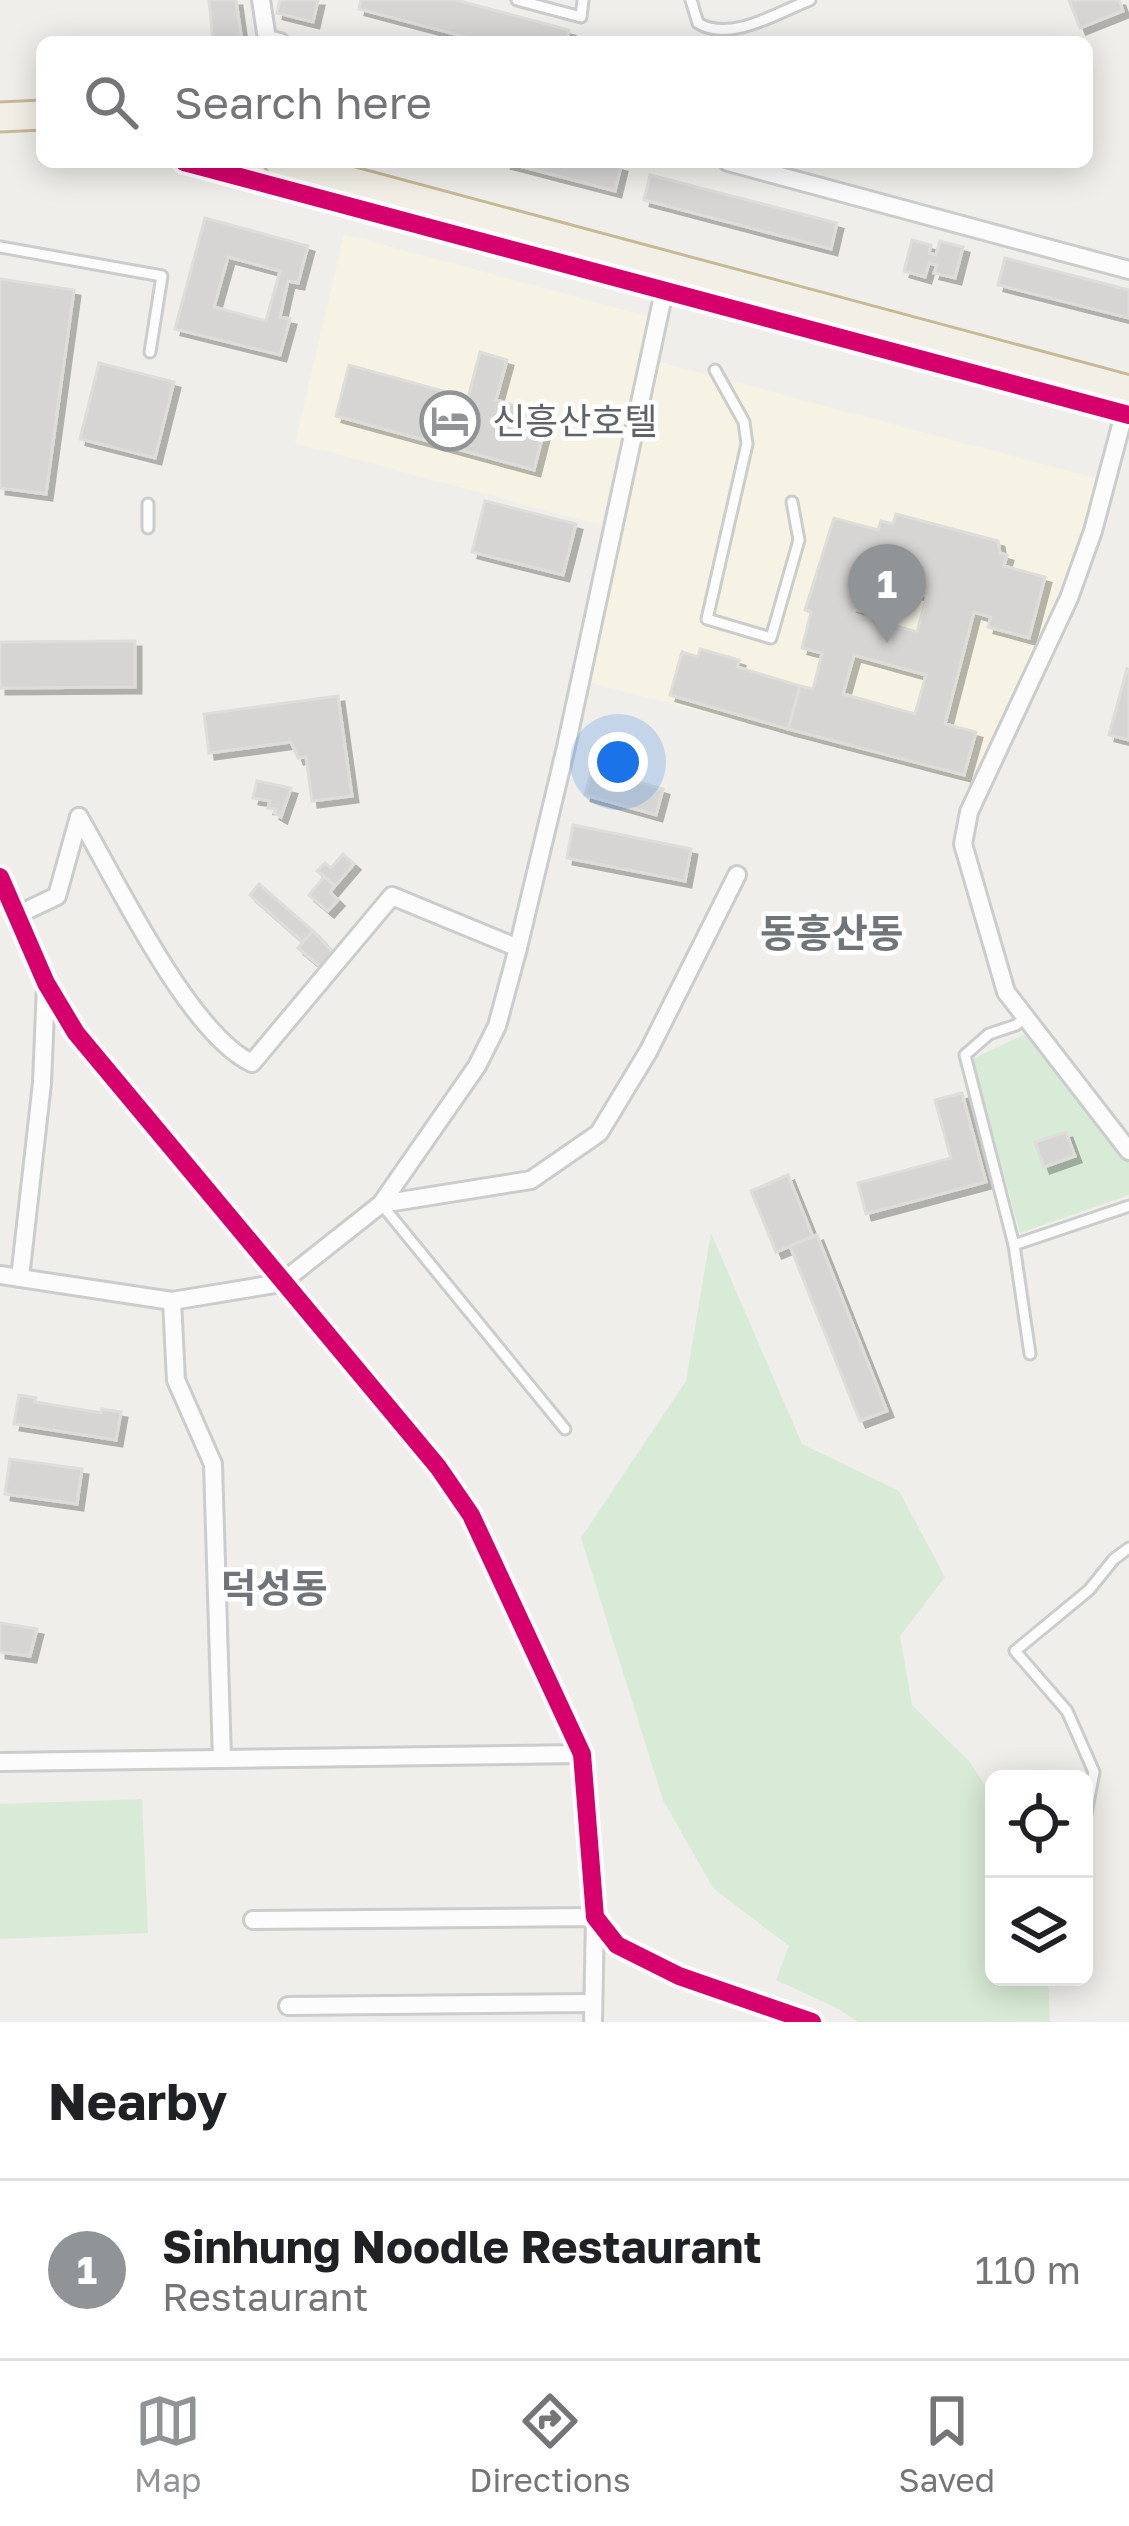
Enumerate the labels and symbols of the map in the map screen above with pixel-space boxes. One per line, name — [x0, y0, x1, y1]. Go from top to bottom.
hotel icon: 신흥산호텔 — [419, 390, 481, 452]
place label: 신흥산호텔 — [492, 399, 658, 442]
pin: 1 — [848, 544, 926, 643]
your location — [588, 732, 648, 792]
district label: 동흥산동 — [760, 909, 904, 956]
district label: 덕성동 — [220, 1564, 328, 1611]

